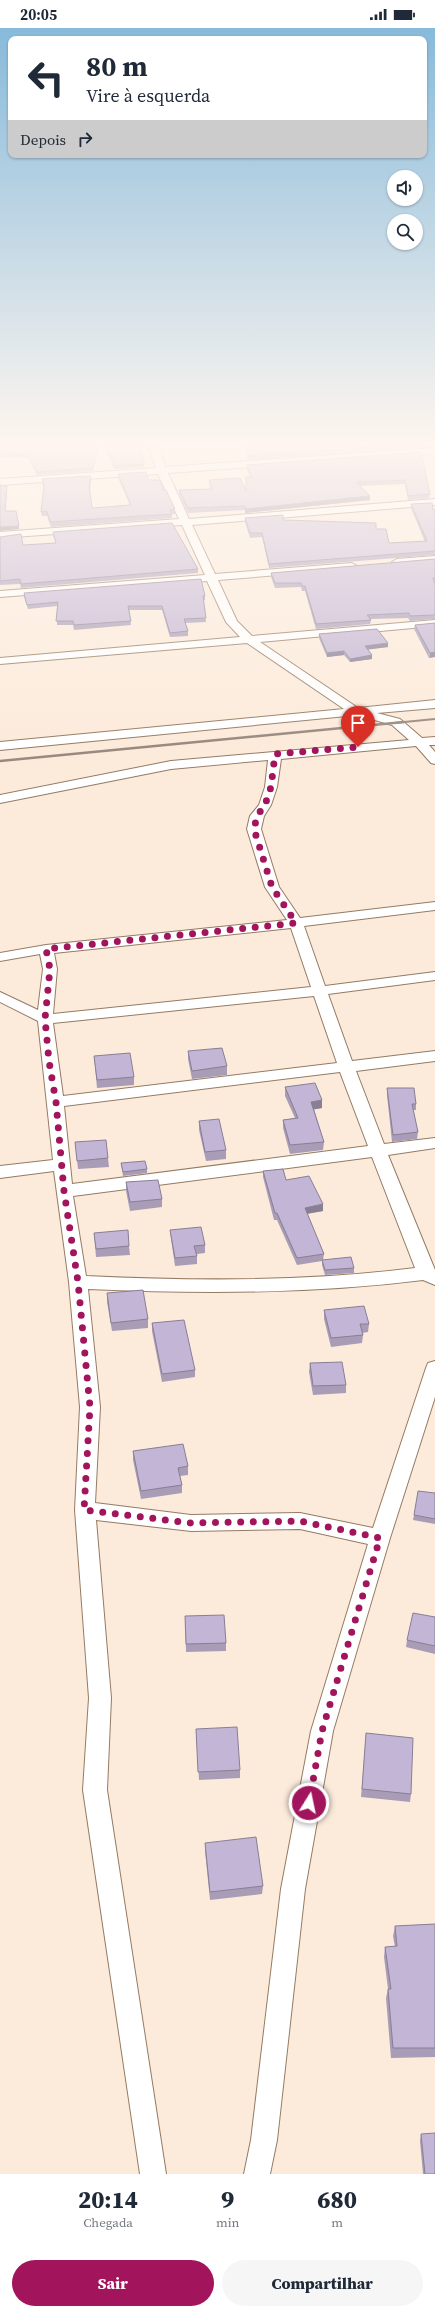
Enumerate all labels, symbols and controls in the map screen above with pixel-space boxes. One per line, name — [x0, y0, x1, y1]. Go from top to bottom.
text: 20:05 — [20, 4, 57, 25]
text: 80 m — [86, 47, 148, 85]
icon: left — [20, 52, 72, 104]
text: Vire à esquerda — [86, 83, 210, 108]
icon: right — [74, 128, 96, 150]
text: Depois — [20, 129, 66, 150]
map controls — [387, 170, 423, 250]
button: sound — [387, 170, 423, 206]
button: search — [387, 214, 423, 250]
pin — [341, 706, 375, 747]
icon: arrive — [347, 712, 369, 734]
position arrow — [288, 1782, 330, 1824]
text: 20:14 — [78, 2183, 138, 2216]
text: 9 — [221, 2183, 234, 2216]
text: 680 — [317, 2183, 357, 2216]
text: Chegada — [83, 2214, 133, 2231]
text: min — [216, 2214, 239, 2231]
text: m — [331, 2214, 343, 2231]
button: Sair — [12, 2260, 214, 2306]
button: Compartilhar — [222, 2260, 423, 2306]

